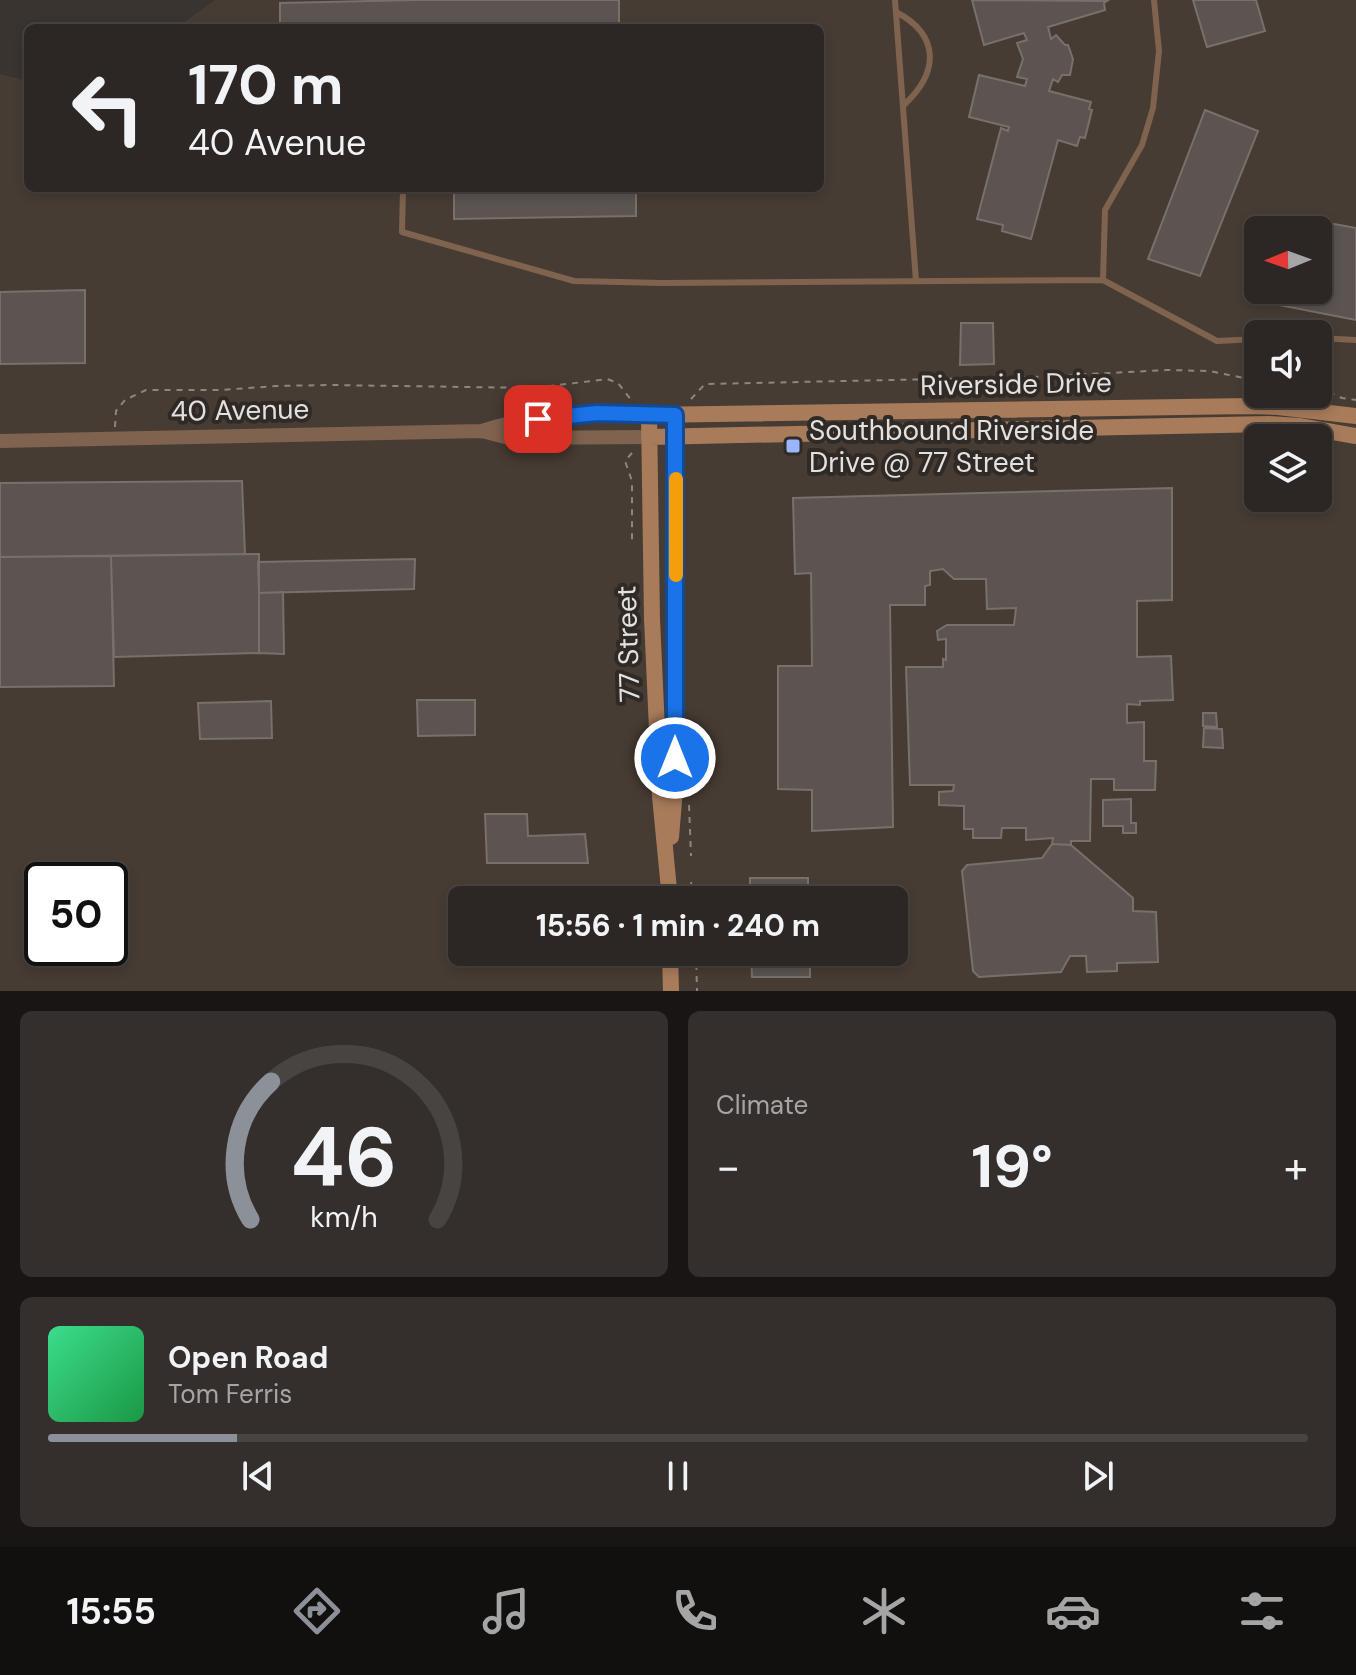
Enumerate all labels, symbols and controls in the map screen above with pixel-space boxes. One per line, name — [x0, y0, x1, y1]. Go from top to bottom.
text: 170 m — [188, 48, 343, 121]
icon: left — [56, 56, 160, 160]
text: 40 Avenue — [188, 119, 366, 166]
north arrow — [1244, 216, 1332, 304]
map controls — [1244, 216, 1332, 512]
button: sound — [1244, 320, 1332, 408]
street label: Riverside Drive — [920, 364, 1112, 404]
pin — [504, 385, 572, 453]
street label: 40 Avenue — [170, 390, 310, 430]
icon: arrive — [516, 397, 560, 441]
place label: Southbound Riverside Drive @ 77 Street — [809, 412, 1094, 481]
button: layers — [1244, 424, 1332, 512]
marker: Southbound Riverside Drive @ 77 Street — [784, 437, 802, 455]
street label: 77 Street — [607, 585, 649, 703]
position arrow — [633, 716, 717, 800]
speed limit sign: 50 — [24, 862, 128, 966]
text: 15:56 · 1 min · 240 m — [536, 906, 820, 945]
text: Climate — [716, 1088, 808, 1122]
text: 46 — [291, 1103, 397, 1212]
text: 19° — [971, 1127, 1053, 1206]
text: − — [716, 1138, 740, 1196]
text: + — [1284, 1138, 1308, 1196]
text: km/h — [310, 1199, 378, 1236]
text: Open Road — [168, 1338, 328, 1377]
text: Tom Ferris — [168, 1377, 292, 1411]
icon: previous — [236, 1454, 280, 1498]
icon: pause — [656, 1454, 700, 1498]
icon: next — [1076, 1454, 1120, 1498]
icon: directions — [289, 1583, 345, 1639]
icon: music — [478, 1583, 534, 1639]
icon: phone — [667, 1583, 723, 1639]
icon: climate — [856, 1583, 912, 1639]
icon: car — [1045, 1583, 1101, 1639]
icon: filters — [1234, 1583, 1290, 1639]
text: 15:55 — [66, 1588, 156, 1635]

